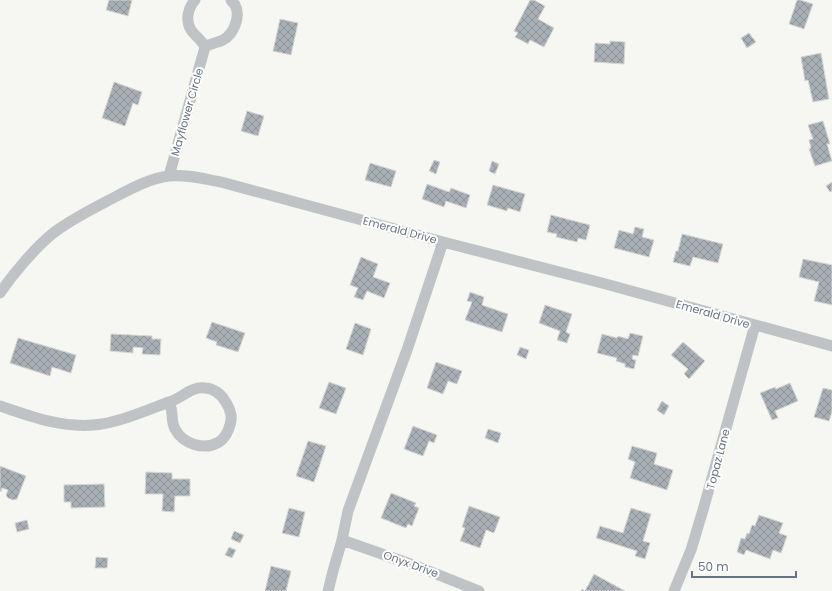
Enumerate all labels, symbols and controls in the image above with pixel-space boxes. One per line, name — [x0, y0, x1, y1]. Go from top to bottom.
street label: Mayflower Circle — [167, 66, 207, 158]
street label: Emerald Drive — [361, 212, 439, 248]
street label: Emerald Drive — [674, 296, 752, 332]
street label: Topaz Lane — [702, 427, 734, 491]
street label: Onyx Drive — [381, 547, 441, 581]
scale bar — [692, 553, 796, 579]
text: 50 m — [698, 558, 729, 575]

